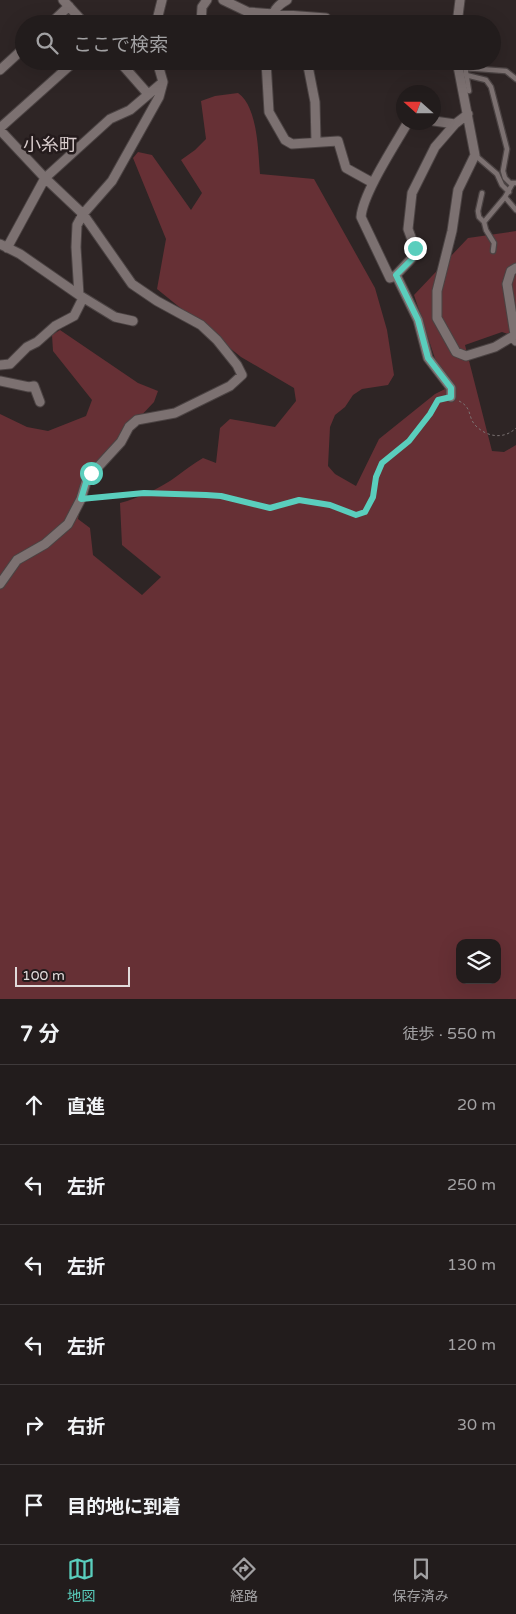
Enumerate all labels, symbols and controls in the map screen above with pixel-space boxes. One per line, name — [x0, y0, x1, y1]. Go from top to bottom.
search box — [15, 15, 501, 70]
icon: search — [33, 29, 61, 57]
text: ここで検索 — [73, 34, 168, 56]
north arrow — [396, 85, 441, 130]
district label: 小糸町 — [23, 134, 77, 156]
route end — [404, 237, 427, 260]
route start — [80, 462, 103, 485]
map controls — [456, 939, 501, 984]
button: layers — [456, 939, 501, 984]
scale bar — [15, 964, 130, 987]
text: 100 m — [22, 967, 65, 984]
text: 7 分 — [20, 1022, 60, 1047]
text: 徒歩 · 550 m — [403, 1024, 496, 1044]
icon: ahead — [20, 1091, 48, 1119]
text: 20 m — [457, 1095, 496, 1115]
text: 直進 — [67, 1096, 105, 1118]
icon: left — [20, 1171, 48, 1199]
text: 250 m — [447, 1175, 496, 1195]
text: 左折 — [67, 1176, 105, 1198]
icon: left — [20, 1251, 48, 1279]
text: 130 m — [447, 1255, 496, 1275]
text: 左折 — [67, 1256, 105, 1278]
icon: left — [20, 1331, 48, 1359]
text: 120 m — [447, 1335, 496, 1355]
text: 左折 — [67, 1336, 105, 1358]
icon: right — [20, 1411, 48, 1439]
text: 30 m — [457, 1415, 496, 1435]
text: 右折 — [67, 1416, 105, 1438]
icon: arrive — [20, 1491, 48, 1519]
text: 目的地に到着 — [67, 1496, 181, 1518]
tab: 地図 — [67, 1555, 95, 1605]
tab: 経路 — [230, 1555, 258, 1605]
tab: 保存済み — [393, 1555, 449, 1605]

